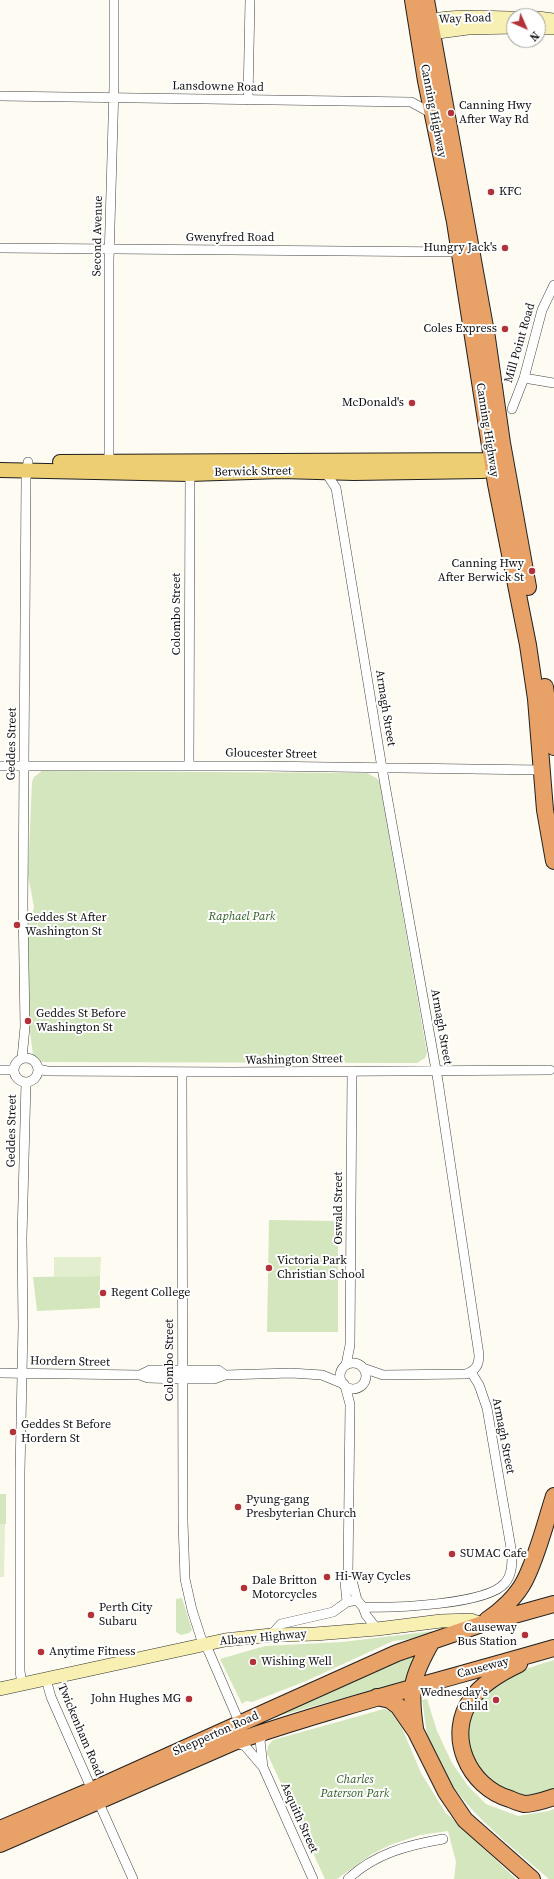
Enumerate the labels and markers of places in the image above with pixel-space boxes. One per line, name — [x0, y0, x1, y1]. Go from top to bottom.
place label: Canning Hwy After Way Rd — [459, 99, 531, 127]
marker: Canning Hwy After Way Rd — [446, 108, 456, 118]
place label: KFC — [499, 185, 521, 199]
marker: KFC — [486, 187, 496, 197]
place label: Hungry Jack's — [424, 241, 497, 255]
marker: Hungry Jack's — [500, 243, 510, 253]
place label: Coles Express — [423, 322, 497, 336]
marker: Coles Express — [500, 324, 510, 334]
place label: McDonald's — [342, 396, 404, 410]
marker: McDonald's — [407, 398, 417, 408]
place label: Canning Hwy After Berwick St — [438, 557, 524, 585]
marker: Canning Hwy After Berwick St — [527, 566, 537, 576]
place label: Geddes St After Washington St — [25, 911, 107, 939]
marker: Geddes St After Washington St — [12, 920, 22, 930]
place label: Geddes St Before Washington St — [36, 1007, 126, 1035]
marker: Geddes St Before Washington St — [23, 1016, 33, 1026]
place label: Victoria Park Christian School — [277, 1254, 365, 1282]
marker: Victoria Park Christian School — [264, 1263, 274, 1273]
place label: Regent College — [111, 1286, 190, 1300]
marker: Regent College — [98, 1288, 108, 1298]
place label: Geddes St Before Hordern St — [21, 1418, 111, 1446]
marker: Geddes St Before Hordern St — [8, 1427, 18, 1437]
place label: Pyung-gang Presbyterian Church — [246, 1493, 357, 1521]
marker: Pyung-gang Presbyterian Church — [233, 1502, 243, 1512]
place label: SUMAC Cafe — [460, 1547, 527, 1561]
marker: SUMAC Cafe — [447, 1549, 457, 1559]
place label: Hi-Way Cycles — [335, 1570, 411, 1584]
marker: Hi-Way Cycles — [322, 1572, 332, 1582]
place label: Dale Britton Motorcycles — [252, 1574, 317, 1602]
marker: Dale Britton Motorcycles — [239, 1583, 249, 1593]
place label: Perth City Subaru — [99, 1601, 152, 1629]
marker: Perth City Subaru — [86, 1610, 96, 1620]
place label: Causeway Bus Station — [457, 1621, 517, 1649]
marker: Causeway Bus Station — [520, 1630, 530, 1640]
place label: Anytime Fitness — [49, 1645, 135, 1659]
marker: Anytime Fitness — [36, 1647, 46, 1657]
place label: Wishing Well — [261, 1655, 332, 1669]
marker: Wishing Well — [248, 1657, 258, 1667]
place label: Wednesday's Child — [420, 1686, 488, 1714]
place label: John Hughes MG — [91, 1692, 181, 1706]
marker: John Hughes MG — [184, 1694, 194, 1704]
marker: Wednesday's Child — [491, 1695, 501, 1705]

